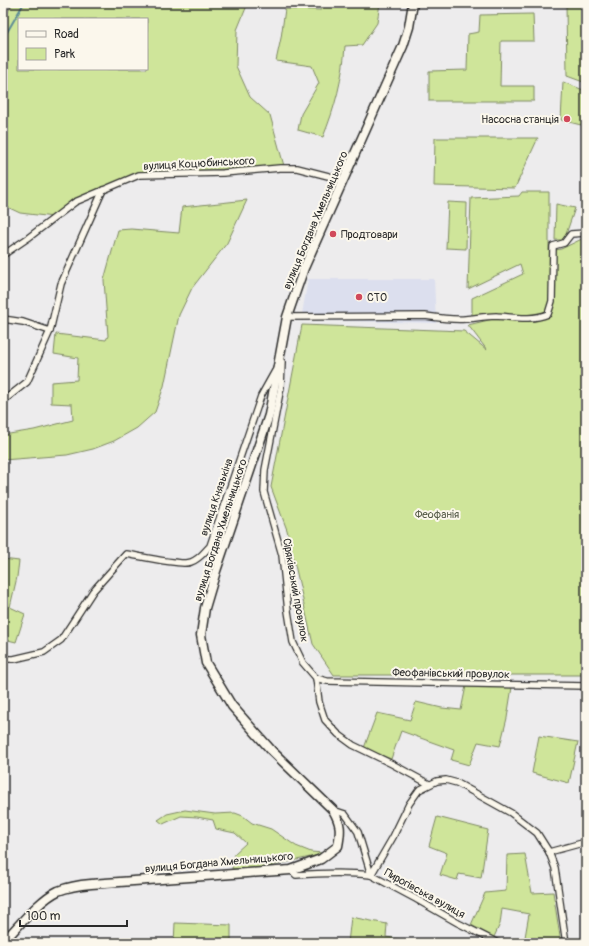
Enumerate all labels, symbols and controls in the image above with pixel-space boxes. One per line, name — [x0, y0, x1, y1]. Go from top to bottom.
legend — [18, 18, 148, 70]
text: Road — [54, 27, 79, 42]
text: Park — [54, 47, 75, 62]
place label: Насосна станція — [481, 113, 559, 126]
marker: Насосна станція — [562, 114, 572, 124]
street label: вулиця Богдана Хмельницького — [280, 149, 351, 291]
street label: вулиця Коцюбинського — [143, 154, 255, 173]
place label: Продтовари — [341, 228, 397, 241]
marker: Продтовари — [328, 229, 338, 239]
place label: СТО — [367, 291, 387, 304]
marker: СТО — [354, 292, 364, 302]
street label: вулиця Богдана Хмельницького — [191, 457, 250, 603]
street label: вулиця Князькіна — [197, 457, 236, 537]
park label: Феофанія — [415, 508, 459, 521]
street label: Сіряківський провулок — [280, 537, 311, 643]
street label: Феофанівський провулок — [392, 666, 510, 681]
street label: вулиця Богдана Хмельницького — [144, 850, 294, 875]
street label: Пирогівська вулиця — [382, 866, 467, 921]
scale bar — [20, 902, 127, 928]
text: 100 m — [26, 909, 61, 924]

